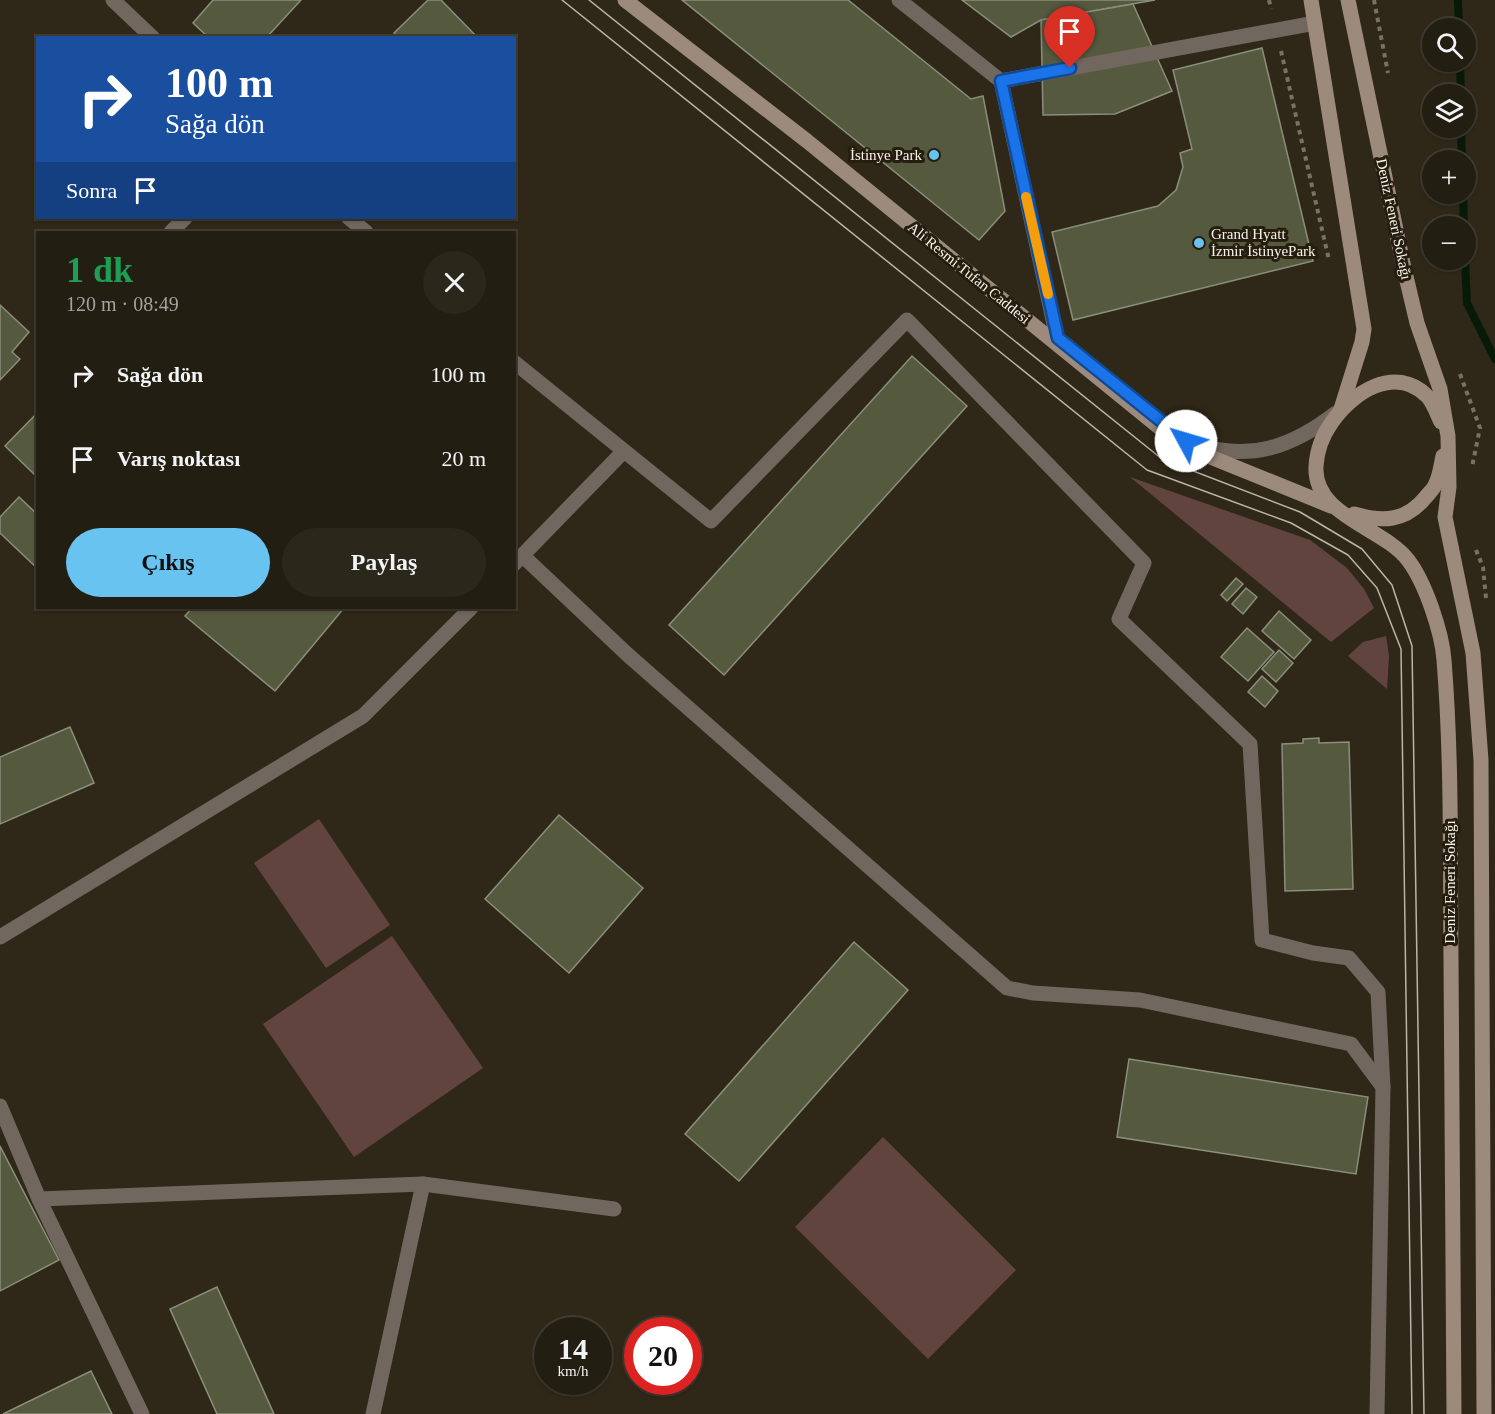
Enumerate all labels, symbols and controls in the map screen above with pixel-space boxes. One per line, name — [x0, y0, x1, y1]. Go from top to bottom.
pin — [1044, 6, 1095, 68]
icon: arrive — [1053, 15, 1086, 48]
map controls — [1422, 18, 1476, 270]
button: search — [1422, 18, 1476, 72]
icon: right — [66, 60, 144, 138]
text: 100 m — [165, 60, 274, 106]
button: layers — [1422, 84, 1476, 138]
text: Sağa dön — [165, 109, 265, 139]
place label: İstinye Park — [850, 147, 922, 163]
marker: İstinye Park — [927, 148, 941, 162]
button: + — [1422, 150, 1476, 204]
street label: Deniz Feneri Sokağı — [1373, 157, 1415, 281]
icon: arrive — [129, 174, 162, 207]
text: Sonra — [66, 178, 117, 203]
button: − — [1422, 216, 1476, 270]
street label: Ali Resmi Tufan Caddesi — [905, 219, 1033, 327]
place label: Grand Hyatt İzmir İstinyePark — [1211, 226, 1316, 259]
marker: Grand Hyatt İzmir İstinyePark — [1192, 236, 1206, 250]
text: 1 dk — [66, 250, 133, 290]
button: close — [423, 251, 486, 314]
text: 120 m · 08:49 — [66, 293, 179, 315]
icon: right — [66, 359, 99, 392]
text: Sağa dön — [117, 362, 203, 387]
text: 100 m — [430, 362, 486, 387]
position arrow — [1154, 409, 1218, 473]
icon: arrive — [66, 443, 99, 476]
text: Varış noktası — [117, 446, 240, 471]
text: 20 m — [441, 446, 486, 471]
button: Çıkış — [66, 528, 270, 597]
button: Paylaş — [282, 528, 486, 597]
street label: Deniz Feneri Sokağı — [1442, 820, 1458, 944]
speed limit sign: 20 — [624, 1317, 702, 1395]
text: 14 — [558, 1332, 588, 1365]
text: km/h — [558, 1363, 588, 1379]

